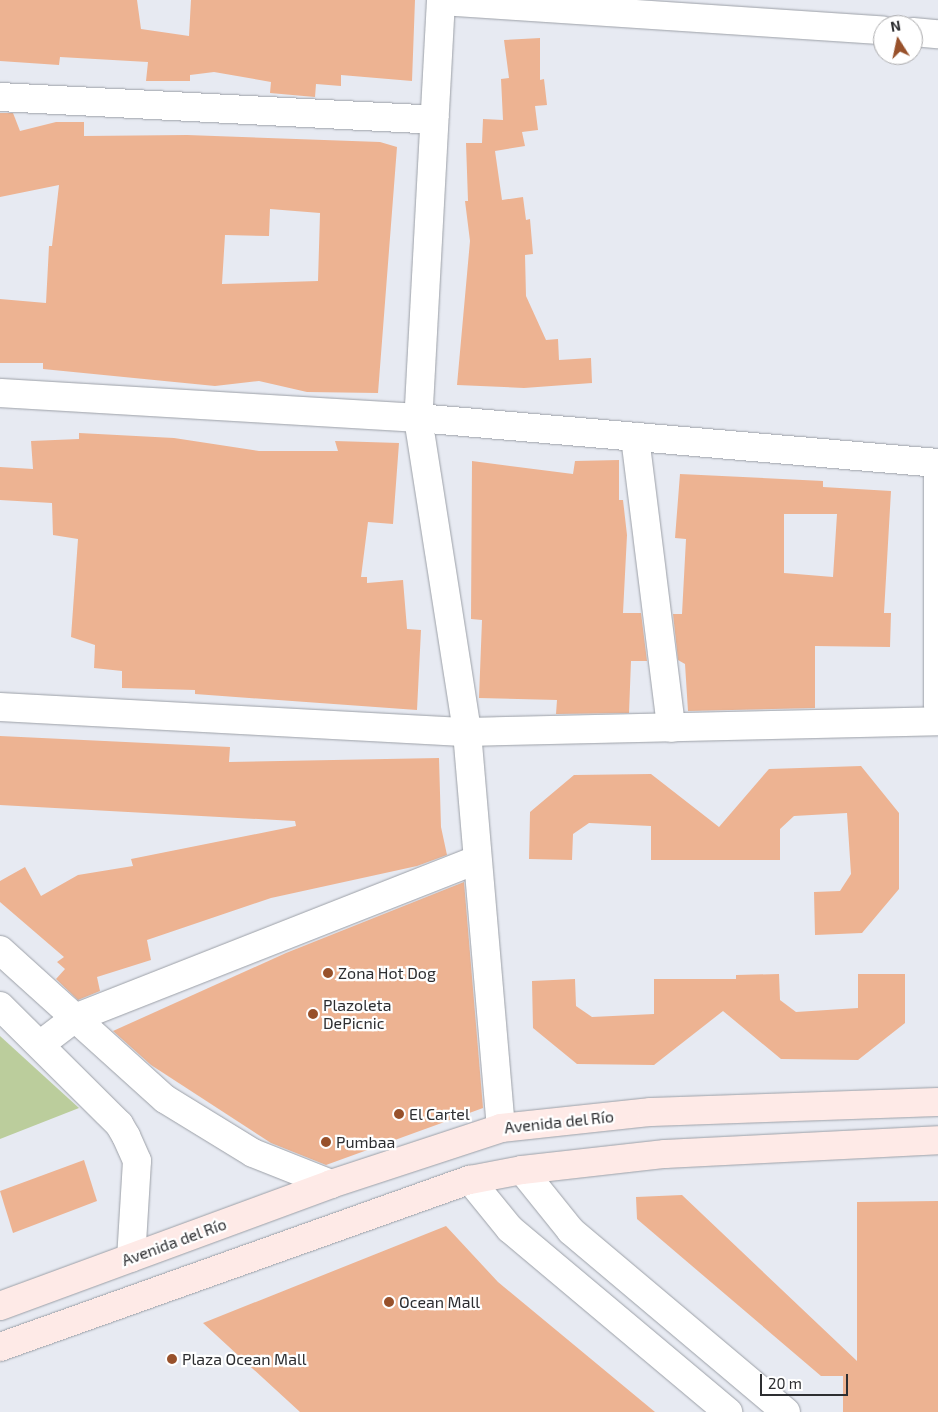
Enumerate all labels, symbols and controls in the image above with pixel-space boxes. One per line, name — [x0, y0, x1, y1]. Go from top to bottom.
north arrow — [873, 15, 923, 65]
text: N — [889, 16, 902, 35]
place label: Zona Hot Dog — [338, 963, 436, 983]
marker: Zona Hot Dog — [322, 967, 334, 979]
place label: Plazoleta DePicnic — [323, 995, 391, 1033]
marker: Plazoleta DePicnic — [307, 1008, 319, 1020]
place label: El Cartel — [409, 1104, 470, 1124]
street label: Avenida del Río — [503, 1107, 615, 1137]
marker: El Cartel — [393, 1108, 405, 1120]
place label: Pumbaa — [336, 1132, 395, 1152]
marker: Pumbaa — [320, 1136, 332, 1148]
street label: Avenida del Río — [119, 1214, 229, 1270]
place label: Ocean Mall — [399, 1292, 480, 1312]
marker: Ocean Mall — [383, 1296, 395, 1308]
place label: Plaza Ocean Mall — [182, 1349, 306, 1369]
marker: Plaza Ocean Mall — [166, 1353, 178, 1365]
scale bar — [763, 1364, 850, 1396]
text: 20 m — [768, 1374, 802, 1392]

